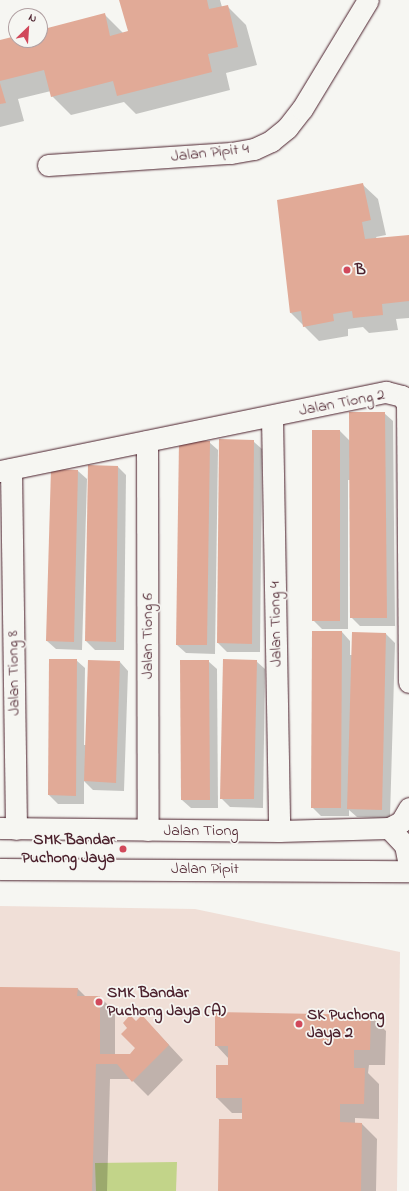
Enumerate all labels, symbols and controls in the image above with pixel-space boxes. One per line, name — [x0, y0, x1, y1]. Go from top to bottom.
north arrow — [8, 8, 48, 48]
text: N — [26, 9, 39, 27]
street label: Jalan Pipit 4 — [170, 139, 250, 167]
place label: B — [355, 260, 366, 280]
marker: B — [342, 265, 352, 275]
street label: Jalan Tiong 2 — [297, 385, 387, 421]
street label: Jalan Tiong 4 — [266, 581, 286, 667]
street label: Jalan Tiong 6 — [138, 593, 158, 679]
street label: Jalan Tiong 8 — [4, 630, 24, 716]
street label: Jalan Tiong — [163, 821, 239, 841]
place label: SMK Bandar Puchong Jaya — [21, 830, 115, 868]
marker: SMK Bandar Puchong Jaya — [118, 844, 128, 854]
street label: Jalan Pipit — [171, 859, 239, 879]
place label: SMK Bandar Puchong Jaya (A) — [107, 983, 226, 1021]
marker: SMK Bandar Puchong Jaya (A) — [94, 997, 104, 1007]
place label: SK Puchong Jaya 2 — [307, 1005, 385, 1043]
marker: SK Puchong Jaya 2 — [294, 1019, 304, 1029]

